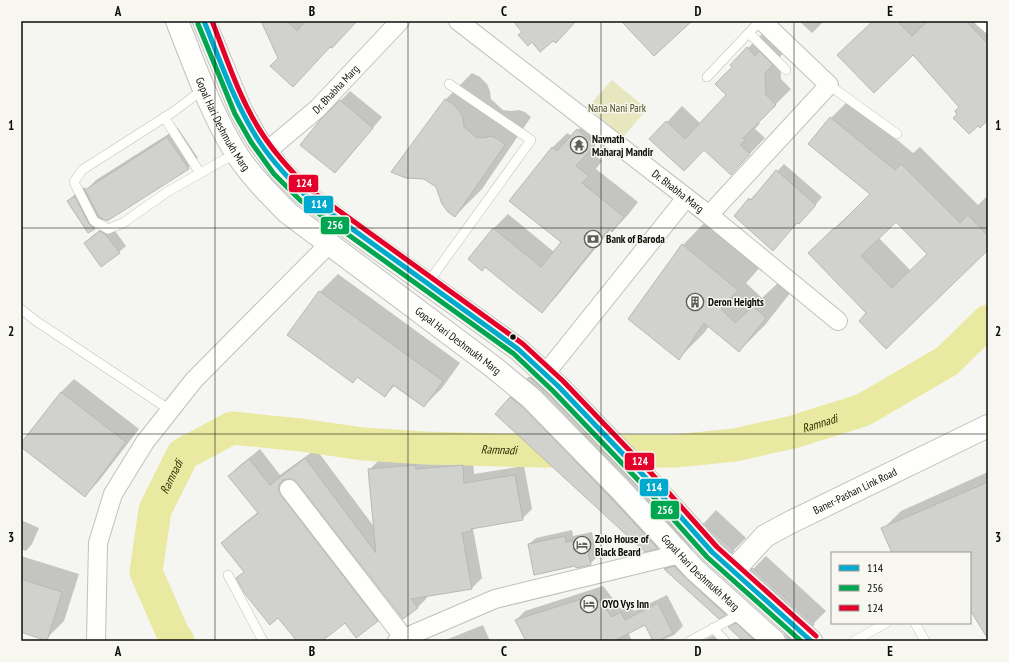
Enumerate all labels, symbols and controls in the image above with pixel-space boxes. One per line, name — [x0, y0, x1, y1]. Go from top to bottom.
text: A — [114, 3, 122, 20]
text: B — [309, 3, 315, 20]
text: C — [501, 3, 507, 20]
text: D — [695, 3, 702, 20]
text: E — [887, 3, 893, 20]
street label: Dr. Bhabha Marg — [310, 62, 362, 117]
street label: Gopal Hari Deshmukh Marg — [193, 75, 253, 174]
park label: Nana Nani Park — [588, 101, 647, 115]
text: 1 — [8, 117, 14, 134]
text: 1 — [995, 117, 1001, 134]
place label: Navnath Maharaj Mandir — [592, 132, 654, 159]
temple icon: Navnath Maharaj Mandir — [569, 135, 589, 155]
street label: Dr. Bhabha Marg — [649, 167, 707, 216]
line badge: 124 — [288, 174, 319, 193]
text: 124 — [296, 176, 313, 190]
line badge: 114 — [303, 195, 334, 214]
text: 114 — [311, 197, 328, 211]
line badge: 256 — [320, 216, 350, 235]
text: 256 — [327, 218, 343, 232]
bank icon: Bank of Baroda — [583, 229, 603, 249]
place label: Bank of Baroda — [606, 232, 665, 246]
building icon: Deron Heights — [685, 292, 705, 312]
place label: Deron Heights — [708, 295, 764, 309]
street label: Gopal Hari Deshmukh Marg — [412, 304, 504, 378]
text: 2 — [8, 323, 14, 340]
text: 2 — [995, 323, 1001, 340]
unlabelled marker — [508, 332, 518, 342]
water label: Ramnadi — [800, 410, 841, 436]
water label: Ramnadi — [481, 441, 519, 457]
line badge: 124 — [624, 452, 655, 471]
text: 124 — [632, 454, 649, 468]
water label: Ramnadi — [156, 456, 187, 496]
street label: Baner-Pashan Link Road — [811, 464, 899, 517]
line badge: 114 — [639, 478, 669, 497]
text: 114 — [646, 480, 663, 494]
line badge: 256 — [650, 500, 680, 520]
text: 256 — [657, 503, 673, 517]
text: 3 — [8, 529, 14, 546]
text: 3 — [995, 529, 1001, 546]
street label: Gopal Hari Deshmukh Marg — [658, 531, 743, 614]
place label: Zolo House of Black Beard — [595, 532, 650, 559]
hotel icon: Zolo House of Black Beard — [572, 535, 592, 555]
legend — [831, 552, 971, 624]
text: 114 — [867, 560, 884, 575]
text: 256 — [867, 580, 883, 595]
hotel icon: OYO Vys Inn — [579, 594, 599, 614]
place label: OYO Vys Inn — [602, 597, 649, 611]
text: 124 — [867, 600, 884, 615]
text: A — [114, 643, 122, 660]
text: B — [309, 643, 315, 660]
text: C — [501, 643, 507, 660]
text: D — [695, 643, 702, 660]
text: E — [887, 643, 893, 660]

